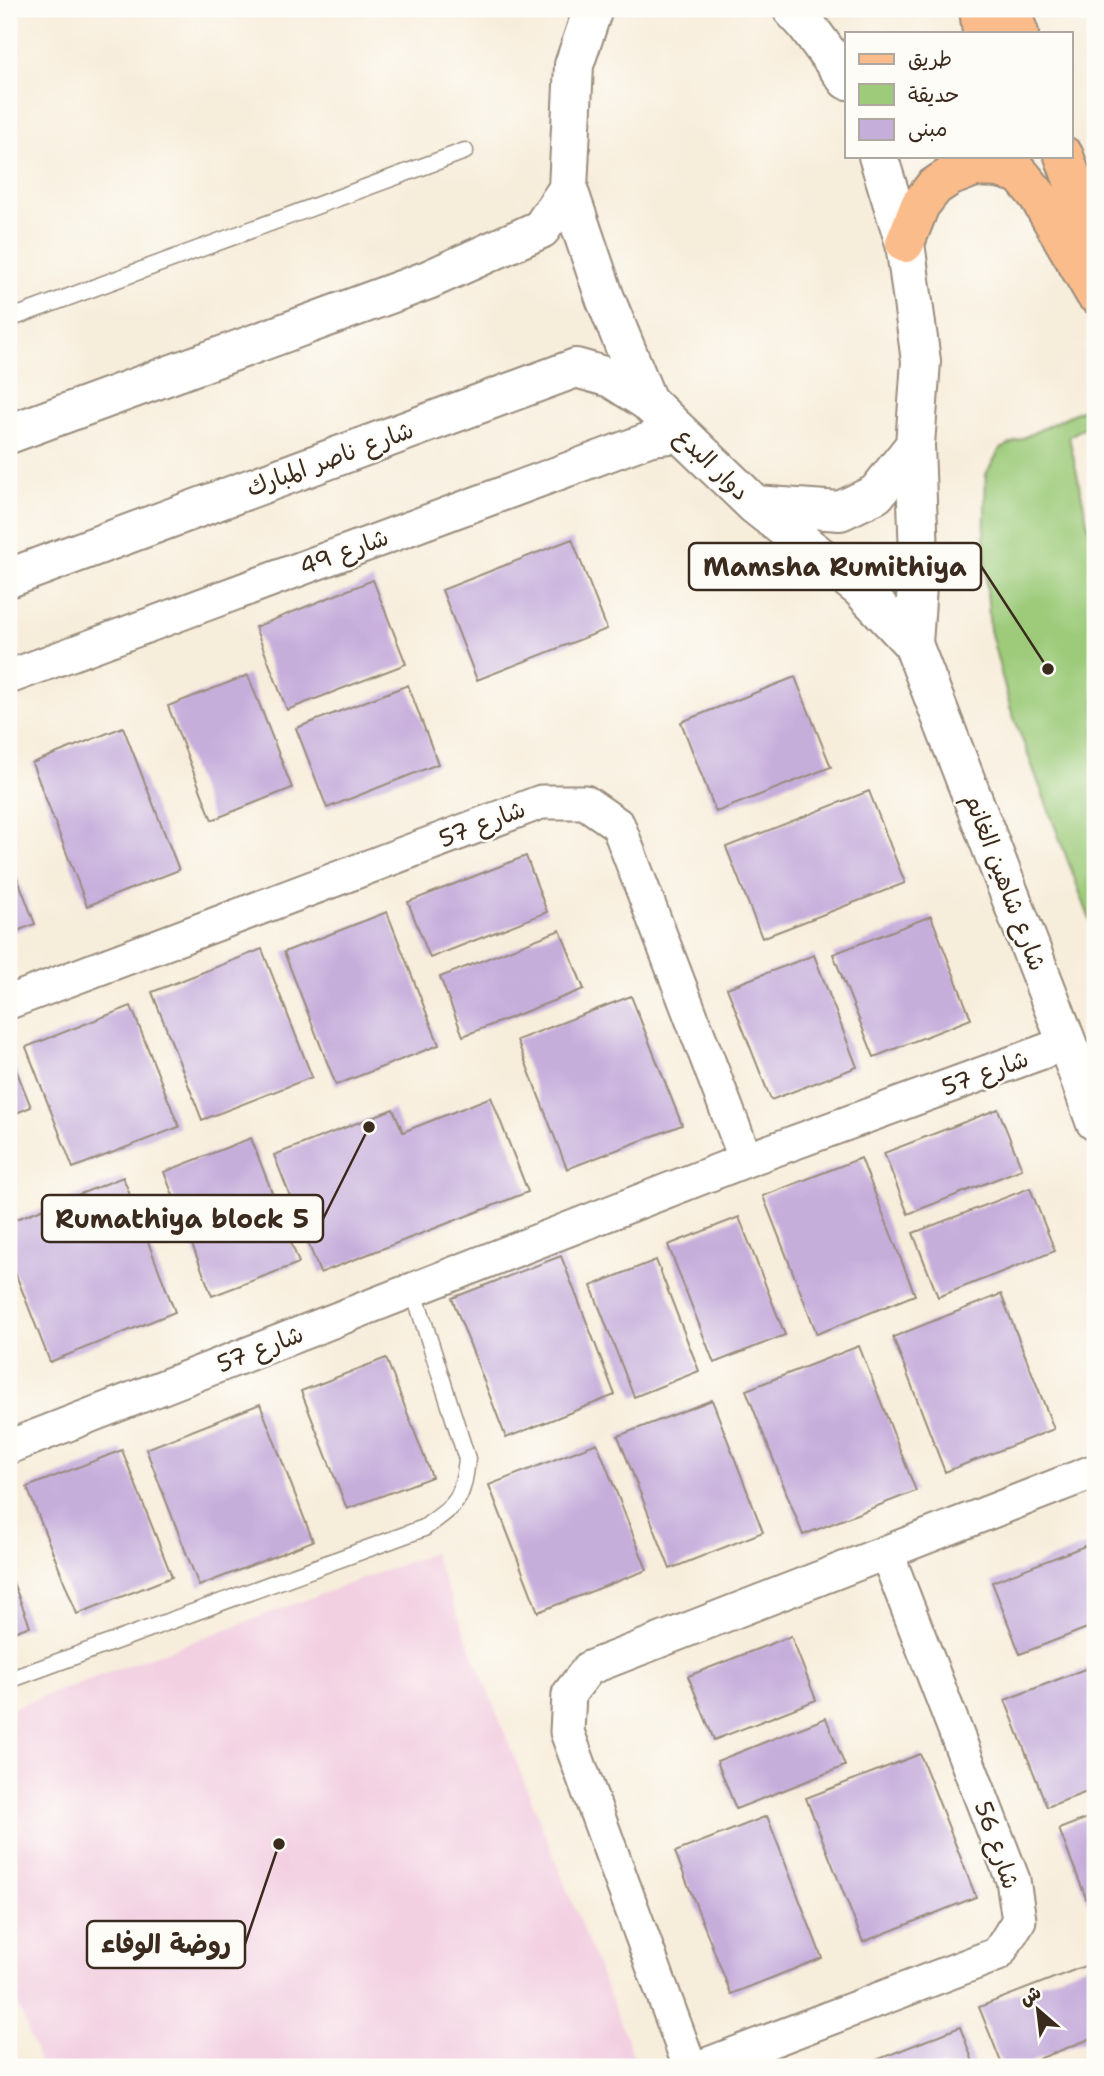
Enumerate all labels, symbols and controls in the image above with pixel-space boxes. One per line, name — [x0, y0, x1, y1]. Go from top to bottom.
legend — [845, 32, 1072, 158]
text: طريق — [908, 45, 952, 73]
text: حديقة — [908, 81, 959, 109]
text: مبنى — [908, 115, 947, 143]
street label: شارع ناصر المبارك — [242, 414, 418, 505]
street label: دوار البدع — [667, 420, 756, 508]
street label: شارع 49 — [295, 521, 393, 584]
callout: Mamsha Rumithiya — [689, 543, 981, 590]
text: Mamsha Rumithiya — [703, 549, 967, 584]
street label: شارع شاهين الغانم — [955, 789, 1054, 976]
street label: شارع 57 — [434, 793, 530, 856]
street label: شارع 57 — [937, 1042, 1033, 1104]
callout: Rumathiya block 5 — [42, 1195, 323, 1242]
text: Rumathiya block 5 — [55, 1201, 309, 1236]
street label: شارع 57 — [212, 1318, 308, 1381]
street label: شارع 56 — [966, 1797, 1027, 1894]
callout: روضة الوفاء — [87, 1921, 245, 1968]
text: روضة الوفاء — [101, 1926, 231, 1961]
north arrow — [1002, 1974, 1072, 2044]
text: ش — [1015, 1979, 1045, 2011]

